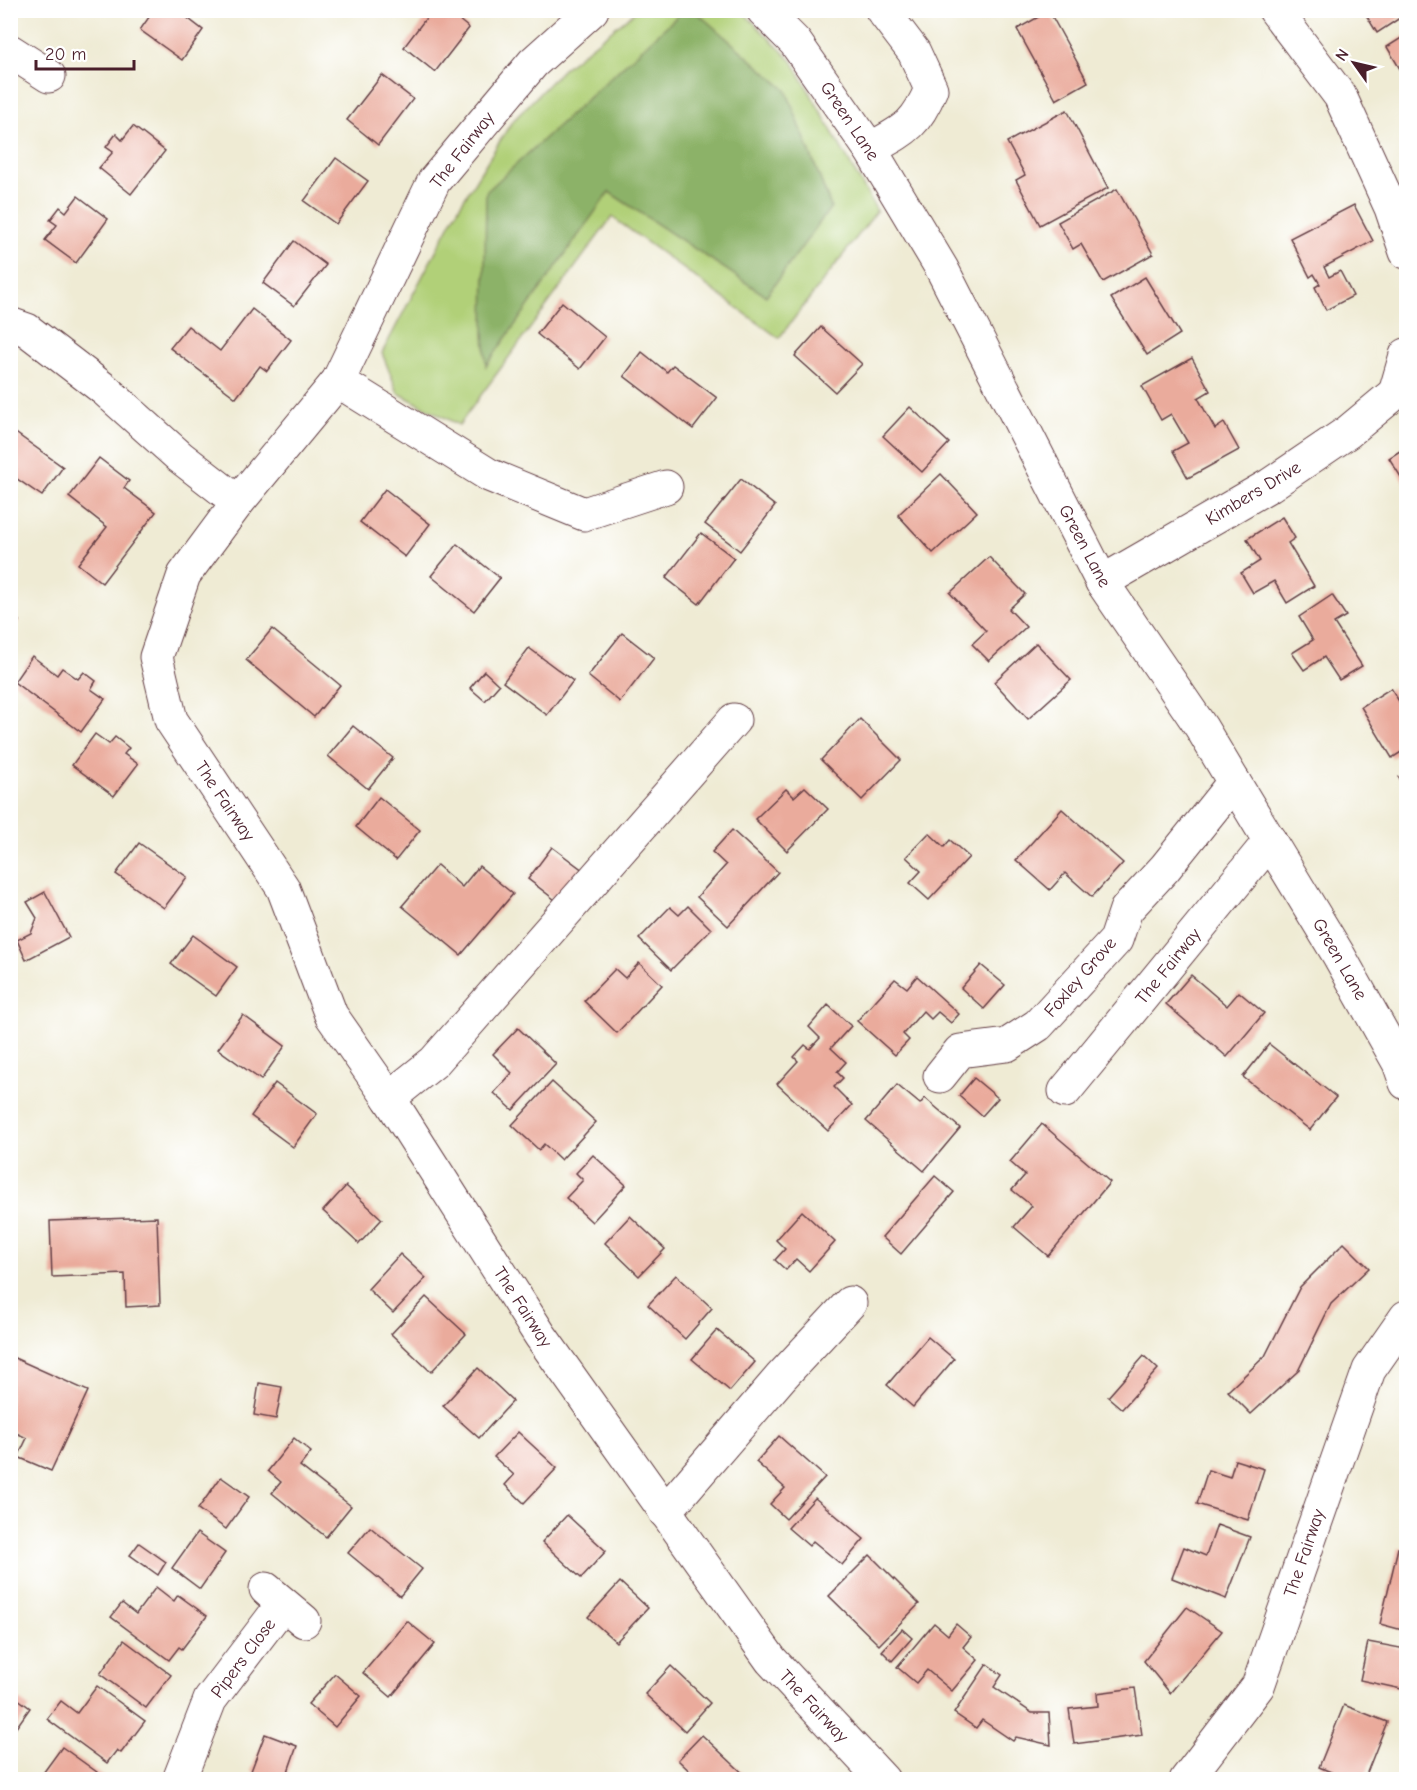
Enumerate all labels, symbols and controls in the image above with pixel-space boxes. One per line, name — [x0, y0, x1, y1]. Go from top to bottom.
scale bar — [36, 33, 134, 71]
north arrow — [1324, 33, 1384, 93]
text: 20 m — [45, 44, 86, 65]
text: N — [1332, 46, 1353, 65]
street label: Green Lane — [816, 78, 884, 165]
street label: The Fairway — [426, 107, 499, 193]
street label: Kimbers Drive — [1202, 457, 1305, 530]
street label: Green Lane — [1054, 501, 1115, 591]
street label: The Fairway — [190, 757, 259, 846]
street label: Green Lane — [1308, 915, 1371, 1004]
street label: The Fairway — [1131, 923, 1206, 1009]
street label: Foxley Grove — [1040, 933, 1121, 1022]
street label: The Fairway — [489, 1263, 557, 1352]
street label: The Fairway — [1280, 1505, 1330, 1600]
street label: Pipers Close — [207, 1614, 280, 1702]
street label: The Fairway — [775, 1666, 853, 1748]

